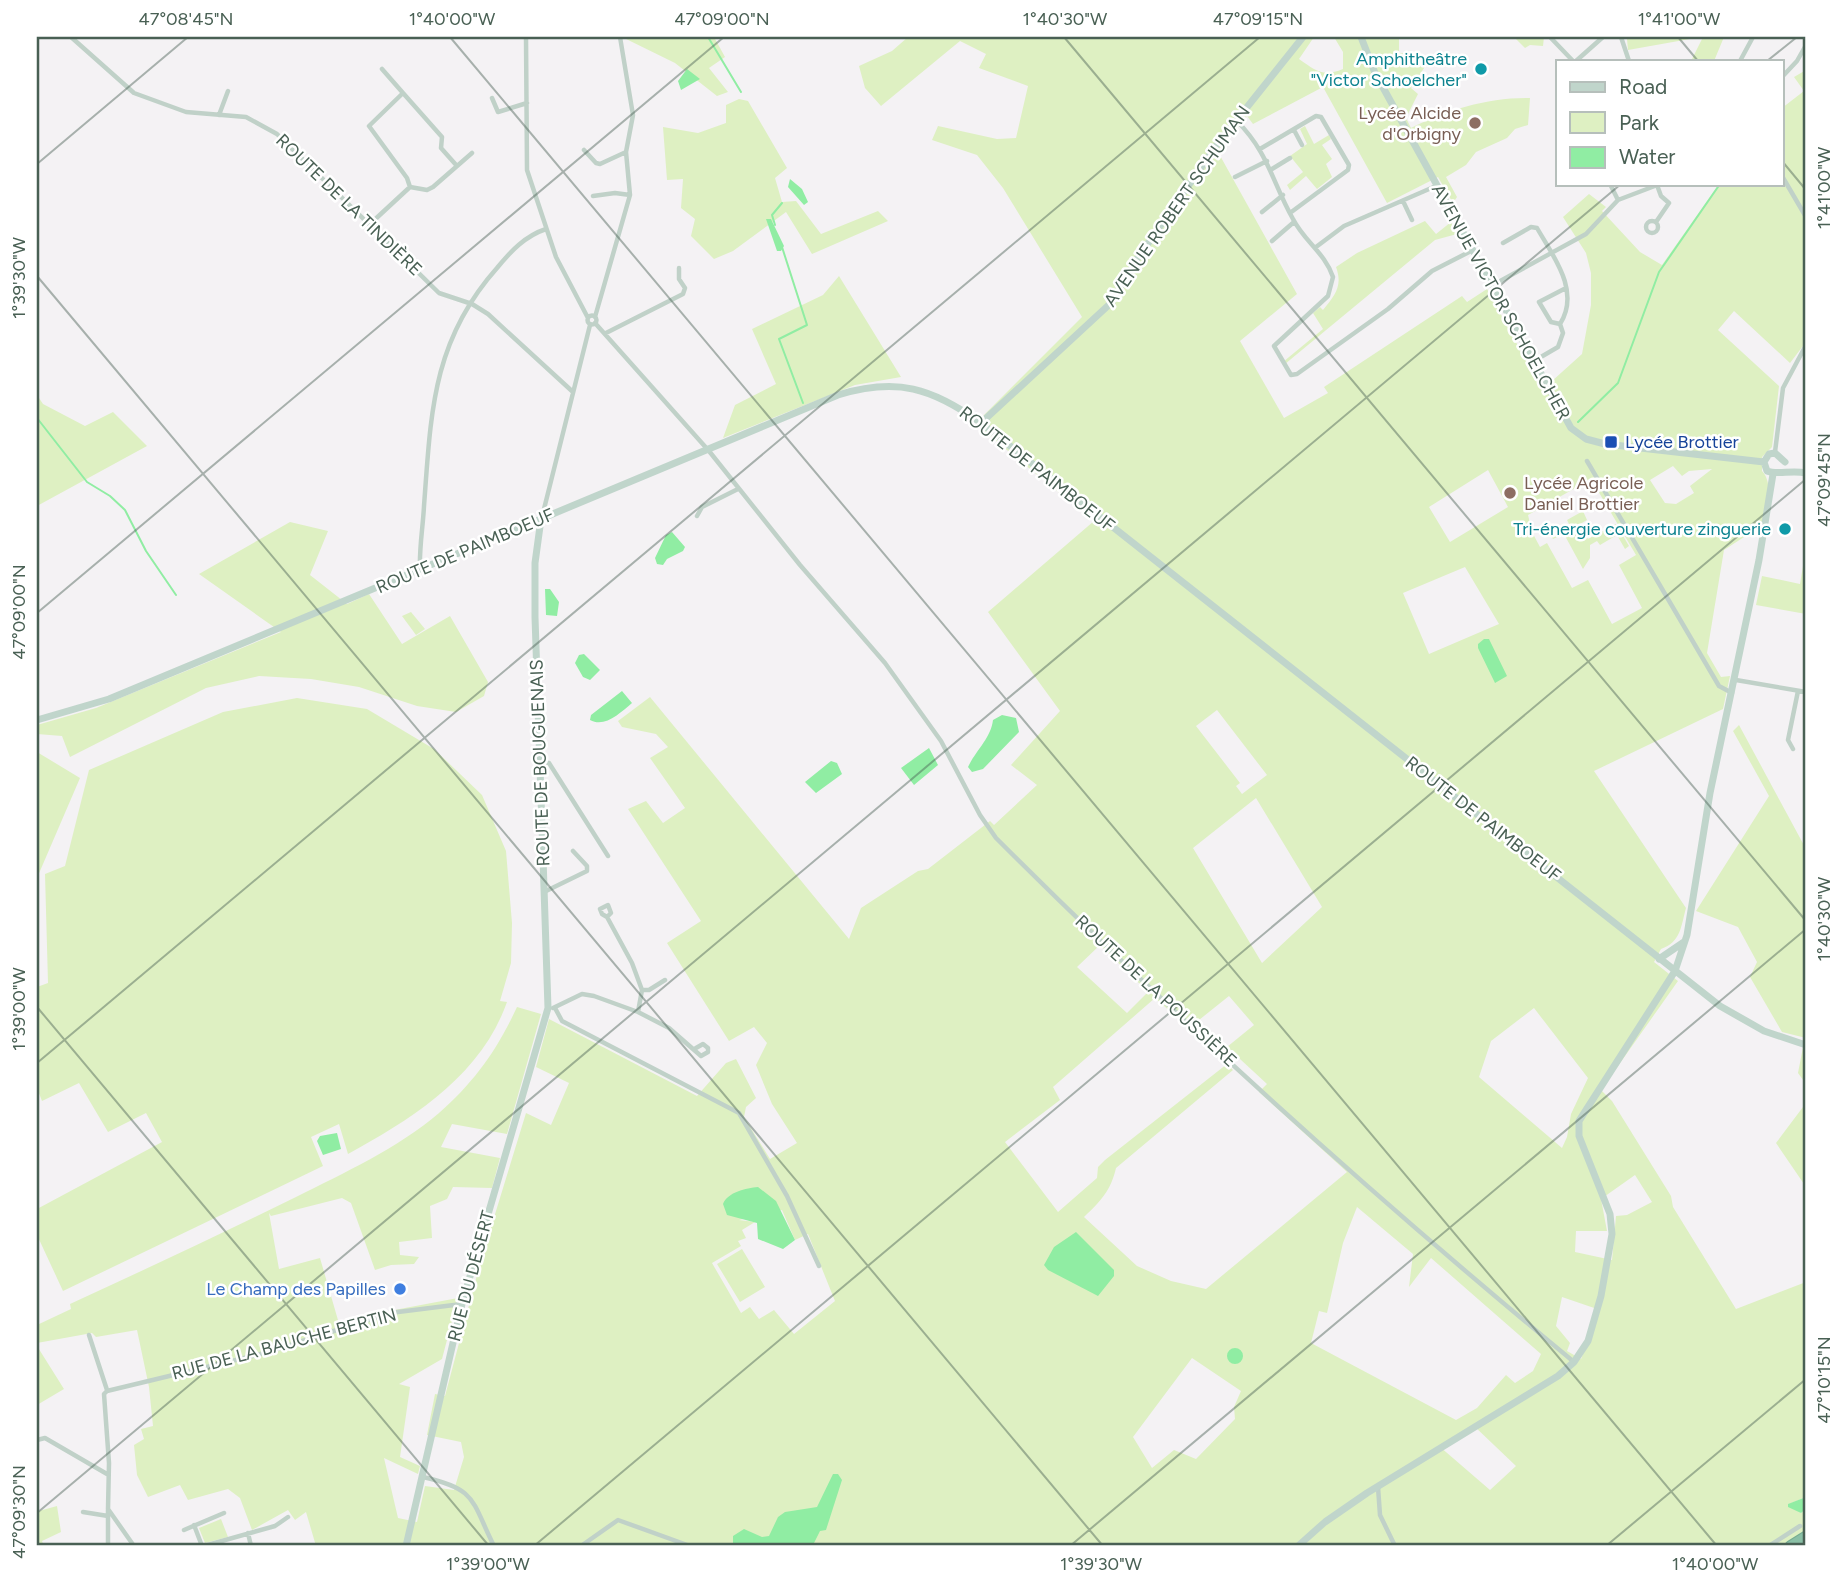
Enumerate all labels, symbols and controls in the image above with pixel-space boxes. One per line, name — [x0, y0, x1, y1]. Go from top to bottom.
text: 47°08'45"N — [139, 8, 233, 30]
text: 1°40'00"W — [409, 8, 496, 30]
text: 47°09'00"N — [674, 8, 770, 30]
text: 1°40'30"W — [1023, 8, 1108, 30]
text: 47°09'15"N — [1213, 8, 1303, 30]
text: 1°41'00"W — [1638, 8, 1721, 30]
place label: Amphitheâtre "Victor Schoelcher" — [1311, 48, 1467, 91]
legend — [1556, 60, 1784, 186]
marker: Amphitheâtre "Victor Schoelcher" — [1473, 61, 1489, 77]
text: Road — [1619, 74, 1667, 99]
street label: AVENUE ROBERT SCHUMAN — [1099, 101, 1255, 311]
place label: Lycée Alcide d'Orbigny — [1358, 102, 1462, 145]
text: Park — [1619, 110, 1660, 135]
marker: Lycée Alcide d'Orbigny — [1467, 115, 1483, 131]
street label: ROUTE DE LA TINDIÈRE — [271, 129, 427, 281]
text: Water — [1619, 144, 1675, 169]
text: 1°41'00"W — [1813, 146, 1835, 229]
street label: AVENUE VICTOR SCHOELCHER — [1427, 180, 1575, 424]
text: 1°39'30"W — [8, 236, 30, 319]
street label: ROUTE DE PAIMBOEUF — [955, 401, 1119, 537]
place label: Lycée Brottier — [1625, 431, 1739, 453]
text: 47°09'45"N — [1813, 433, 1835, 527]
marker: Lycée Brottier — [1603, 434, 1619, 450]
place label: Lycée Agricole Daniel Brottier — [1524, 472, 1643, 515]
marker: Lycée Agricole Daniel Brottier — [1502, 485, 1518, 501]
street label: ROUTE DE PAIMBOEUF — [373, 503, 557, 598]
place label: Tri-énergie couverture zinguerie — [1513, 518, 1771, 540]
marker: Tri-énergie couverture zinguerie — [1777, 521, 1793, 537]
text: 47°09'00"N — [8, 564, 30, 660]
street label: ROUTE DE BOUGUENAIS — [525, 659, 555, 867]
street label: ROUTE DE PAIMBOEUF — [1401, 751, 1565, 887]
text: 1°40'30"W — [1813, 876, 1835, 961]
street label: ROUTE DE LA POUSSIÈRE — [1071, 910, 1241, 1072]
text: 1°39'00"W — [8, 966, 30, 1051]
street label: RUE DU DÉSERT — [443, 1208, 499, 1344]
place label: Le Champ des Papilles — [206, 1278, 386, 1300]
marker: Le Champ des Papilles — [392, 1281, 408, 1297]
street label: RUE DE LA BAUCHE BERTIN — [169, 1303, 399, 1385]
text: 47°10'15"N — [1813, 1336, 1835, 1424]
text: 47°09'30"N — [8, 1465, 30, 1559]
text: 1°39'00"W — [446, 1553, 531, 1575]
text: 1°39'30"W — [1060, 1553, 1143, 1575]
text: 1°40'00"W — [1672, 1553, 1759, 1575]

